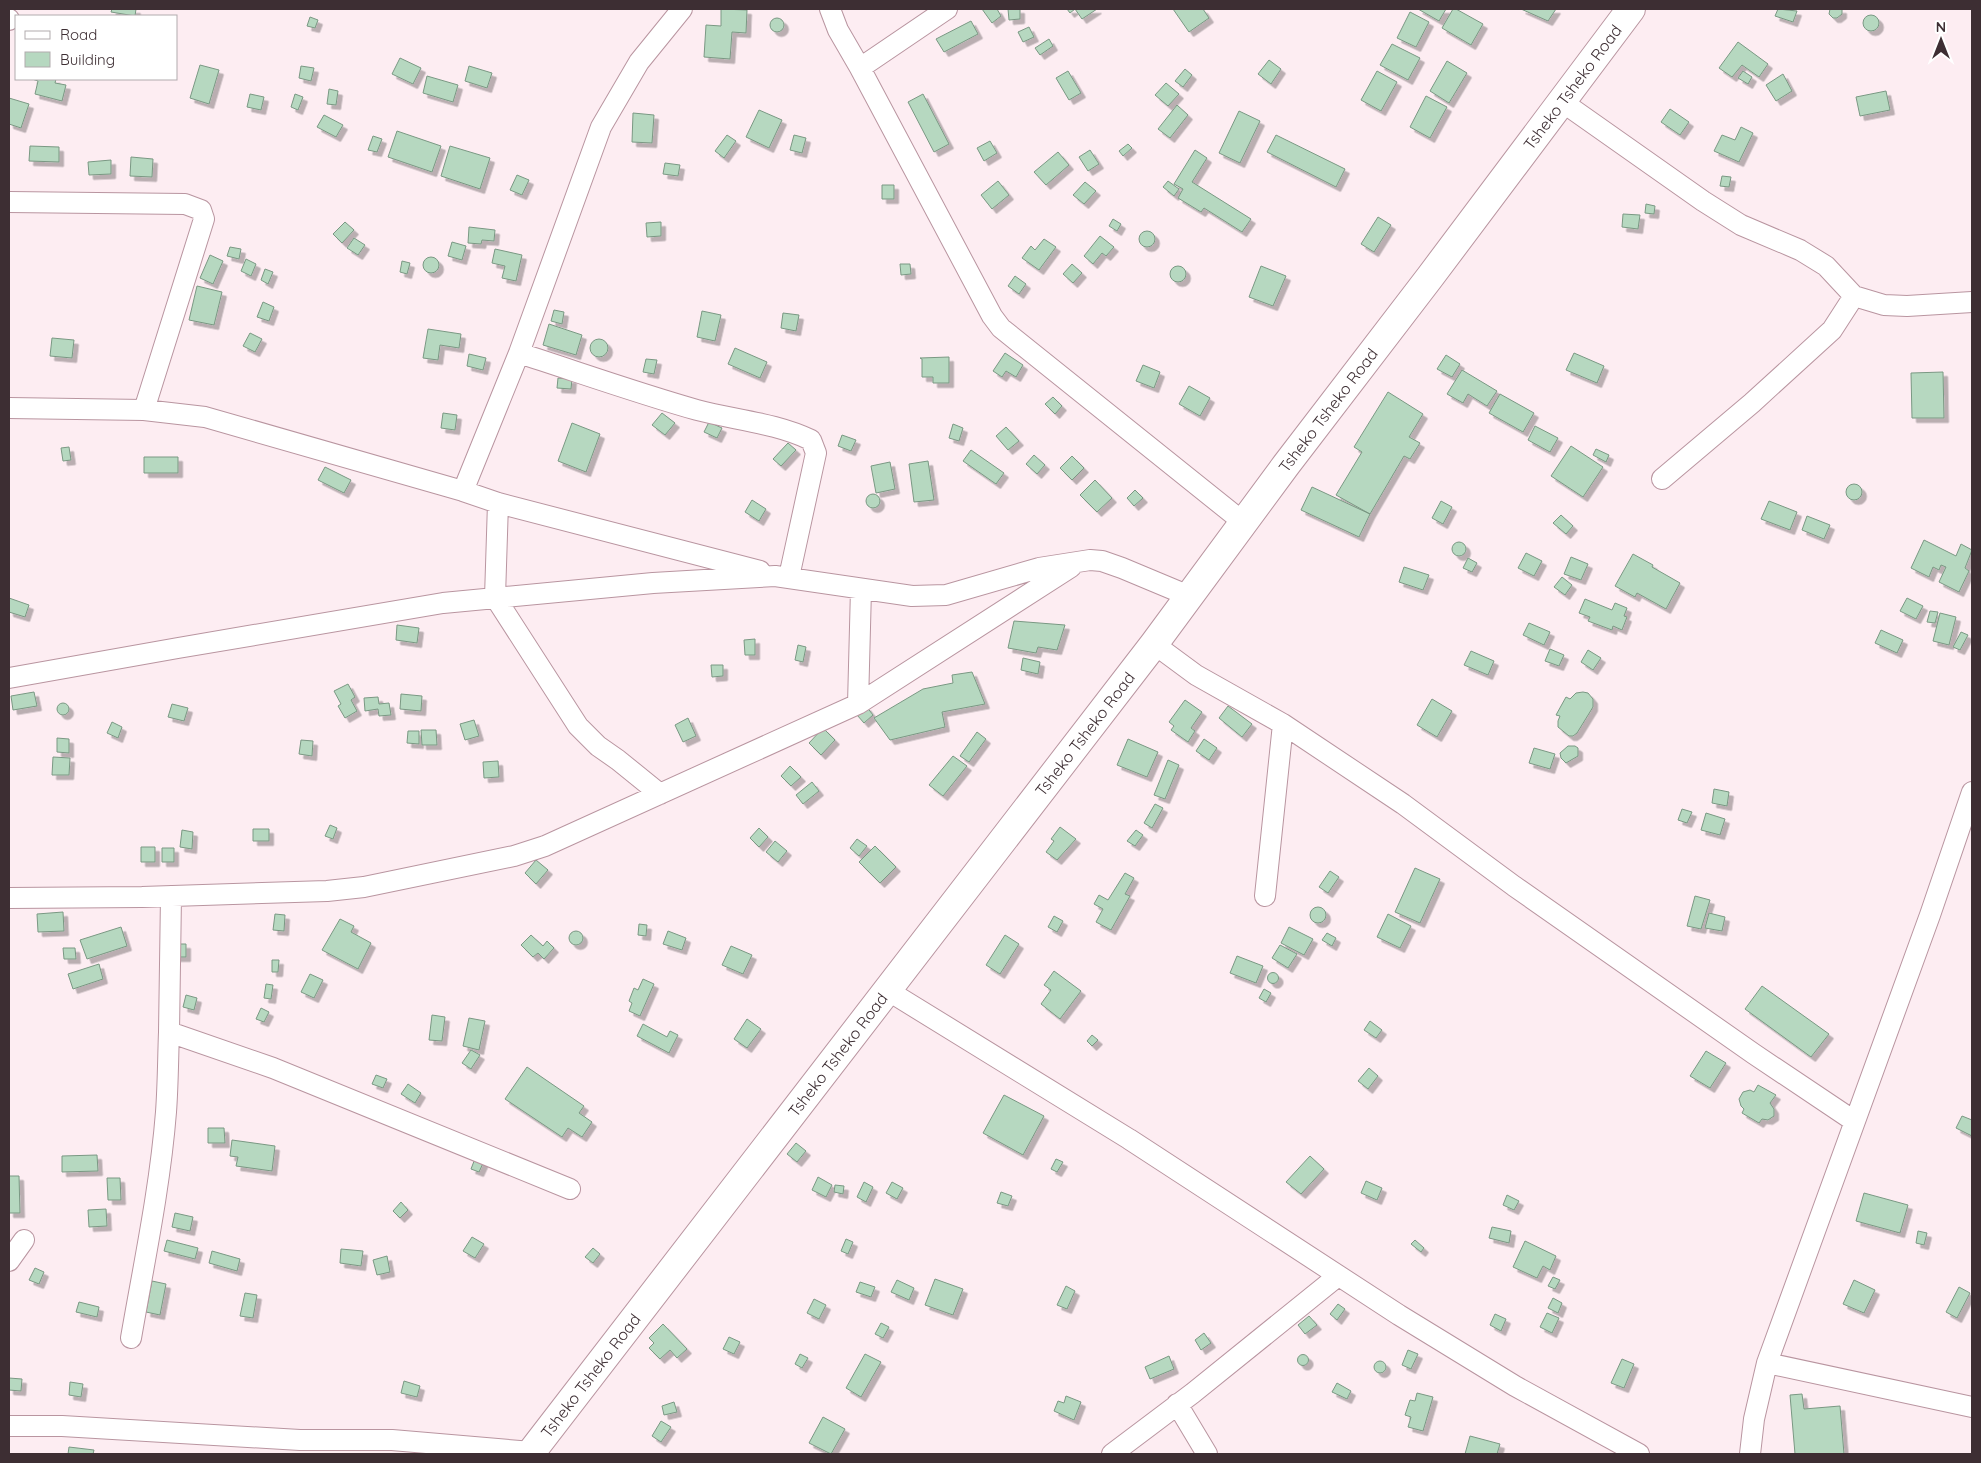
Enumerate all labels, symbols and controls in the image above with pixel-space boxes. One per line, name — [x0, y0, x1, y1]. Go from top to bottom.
legend — [15, 15, 178, 80]
north arrow — [1916, 15, 1966, 65]
text: N — [1936, 18, 1946, 36]
street label: Tsheko Tsheko Road — [1519, 21, 1626, 154]
text: Road — [60, 25, 97, 44]
text: Building — [60, 50, 115, 69]
street label: Tsheko Tsheko Road — [1274, 344, 1382, 476]
street label: Tsheko Tsheko Road — [1031, 668, 1139, 800]
street label: Tsheko Tsheko Road — [784, 989, 892, 1121]
street label: Tsheko Tsheko Road — [536, 1310, 644, 1442]

